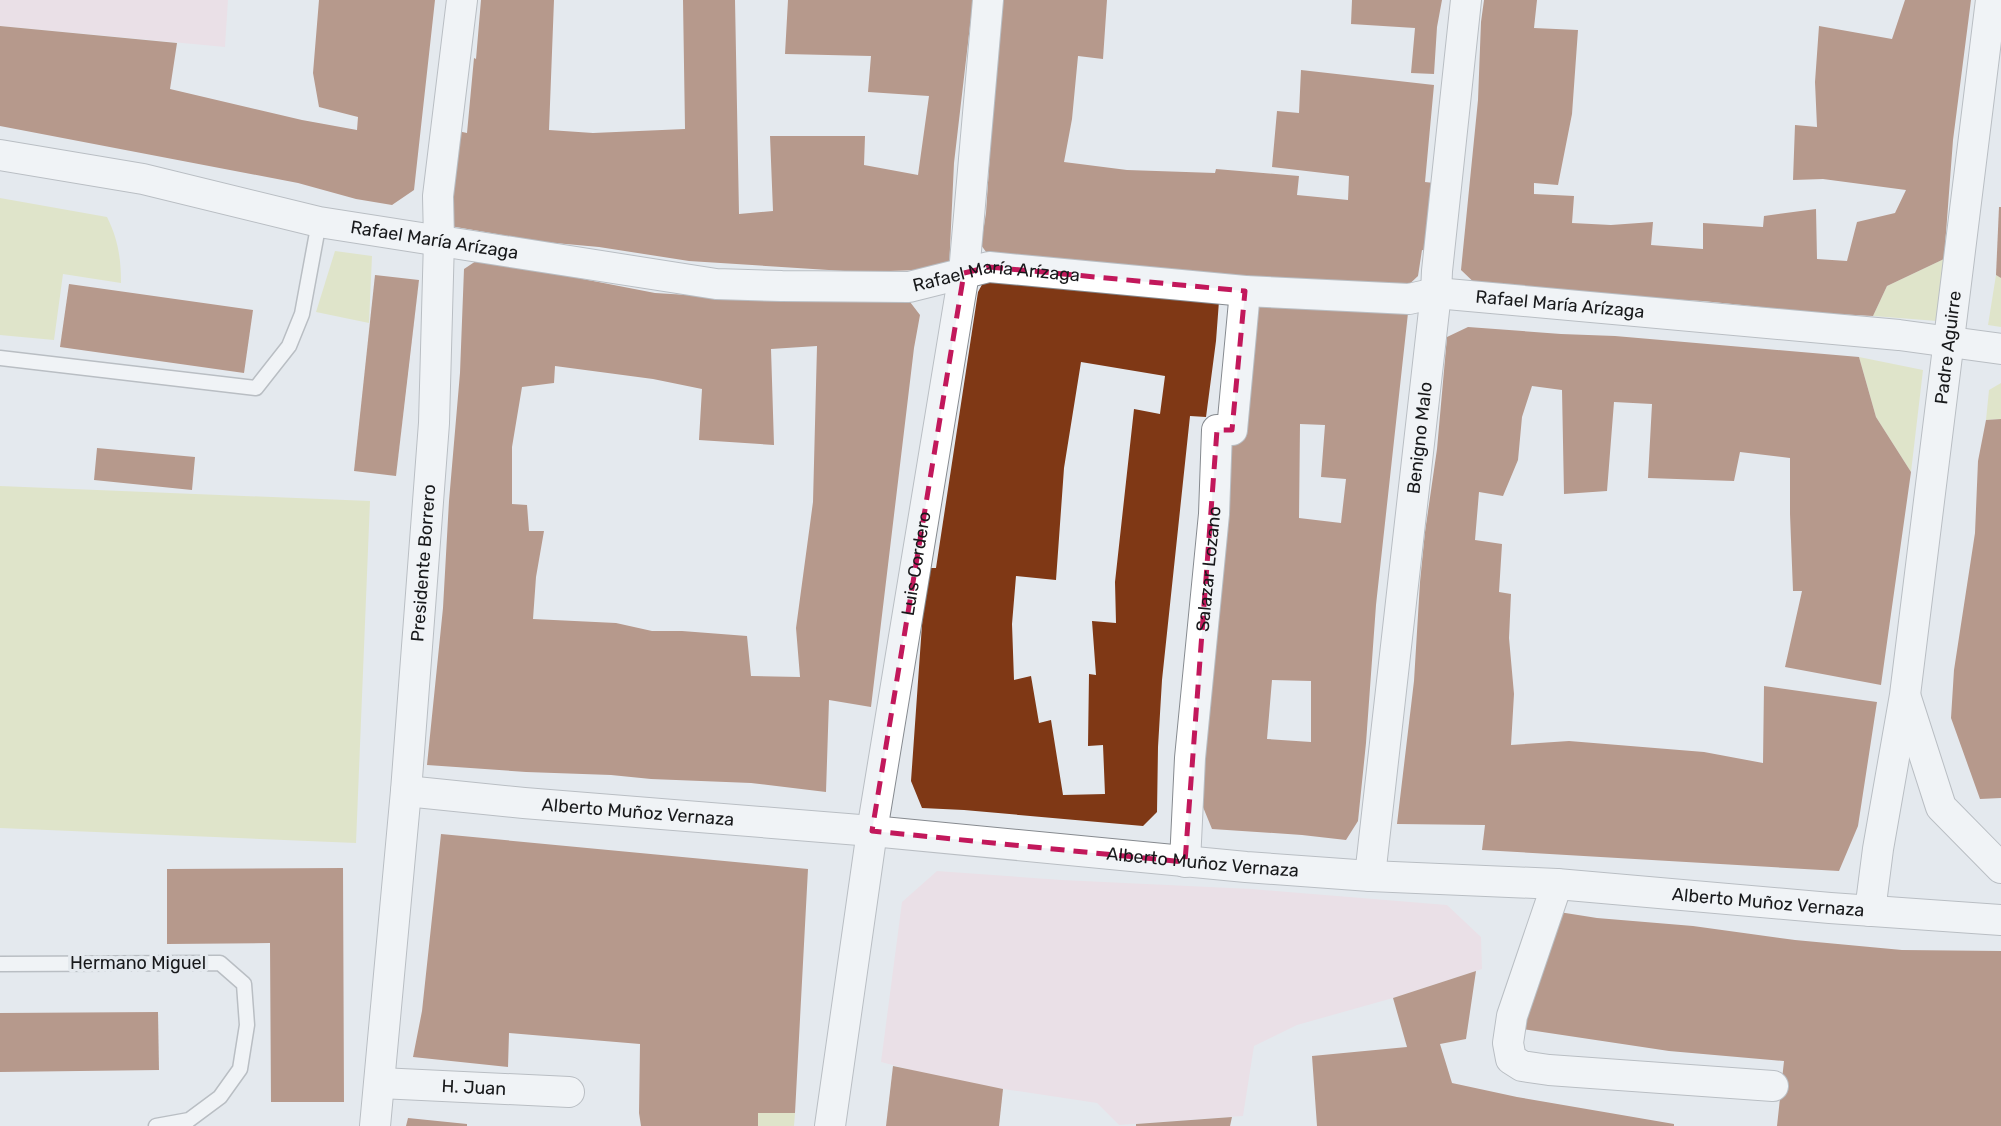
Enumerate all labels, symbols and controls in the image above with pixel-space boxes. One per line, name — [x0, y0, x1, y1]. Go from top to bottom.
street label: Rafael María Arízaga — [349, 216, 520, 264]
street label: Rafael María Arízaga — [910, 256, 1081, 297]
street label: Rafael María Arízaga — [1475, 286, 1646, 323]
street label: Padre Aguirre — [1930, 289, 1966, 406]
street label: Benigno Malo — [1402, 381, 1437, 495]
street label: Presidente Borrero — [406, 483, 440, 643]
street label: Salazar Lozano — [1191, 506, 1225, 633]
street label: Luis Cordero — [897, 510, 936, 617]
street label: Alberto Muñoz Vernaza — [541, 793, 735, 831]
street label: Alberto Muñoz Vernaza — [1106, 843, 1300, 882]
street label: Alberto Muñoz Vernaza — [1671, 883, 1865, 921]
street label: Hermano Miguel — [70, 952, 206, 974]
street label: H. Juan — [441, 1075, 507, 1100]

